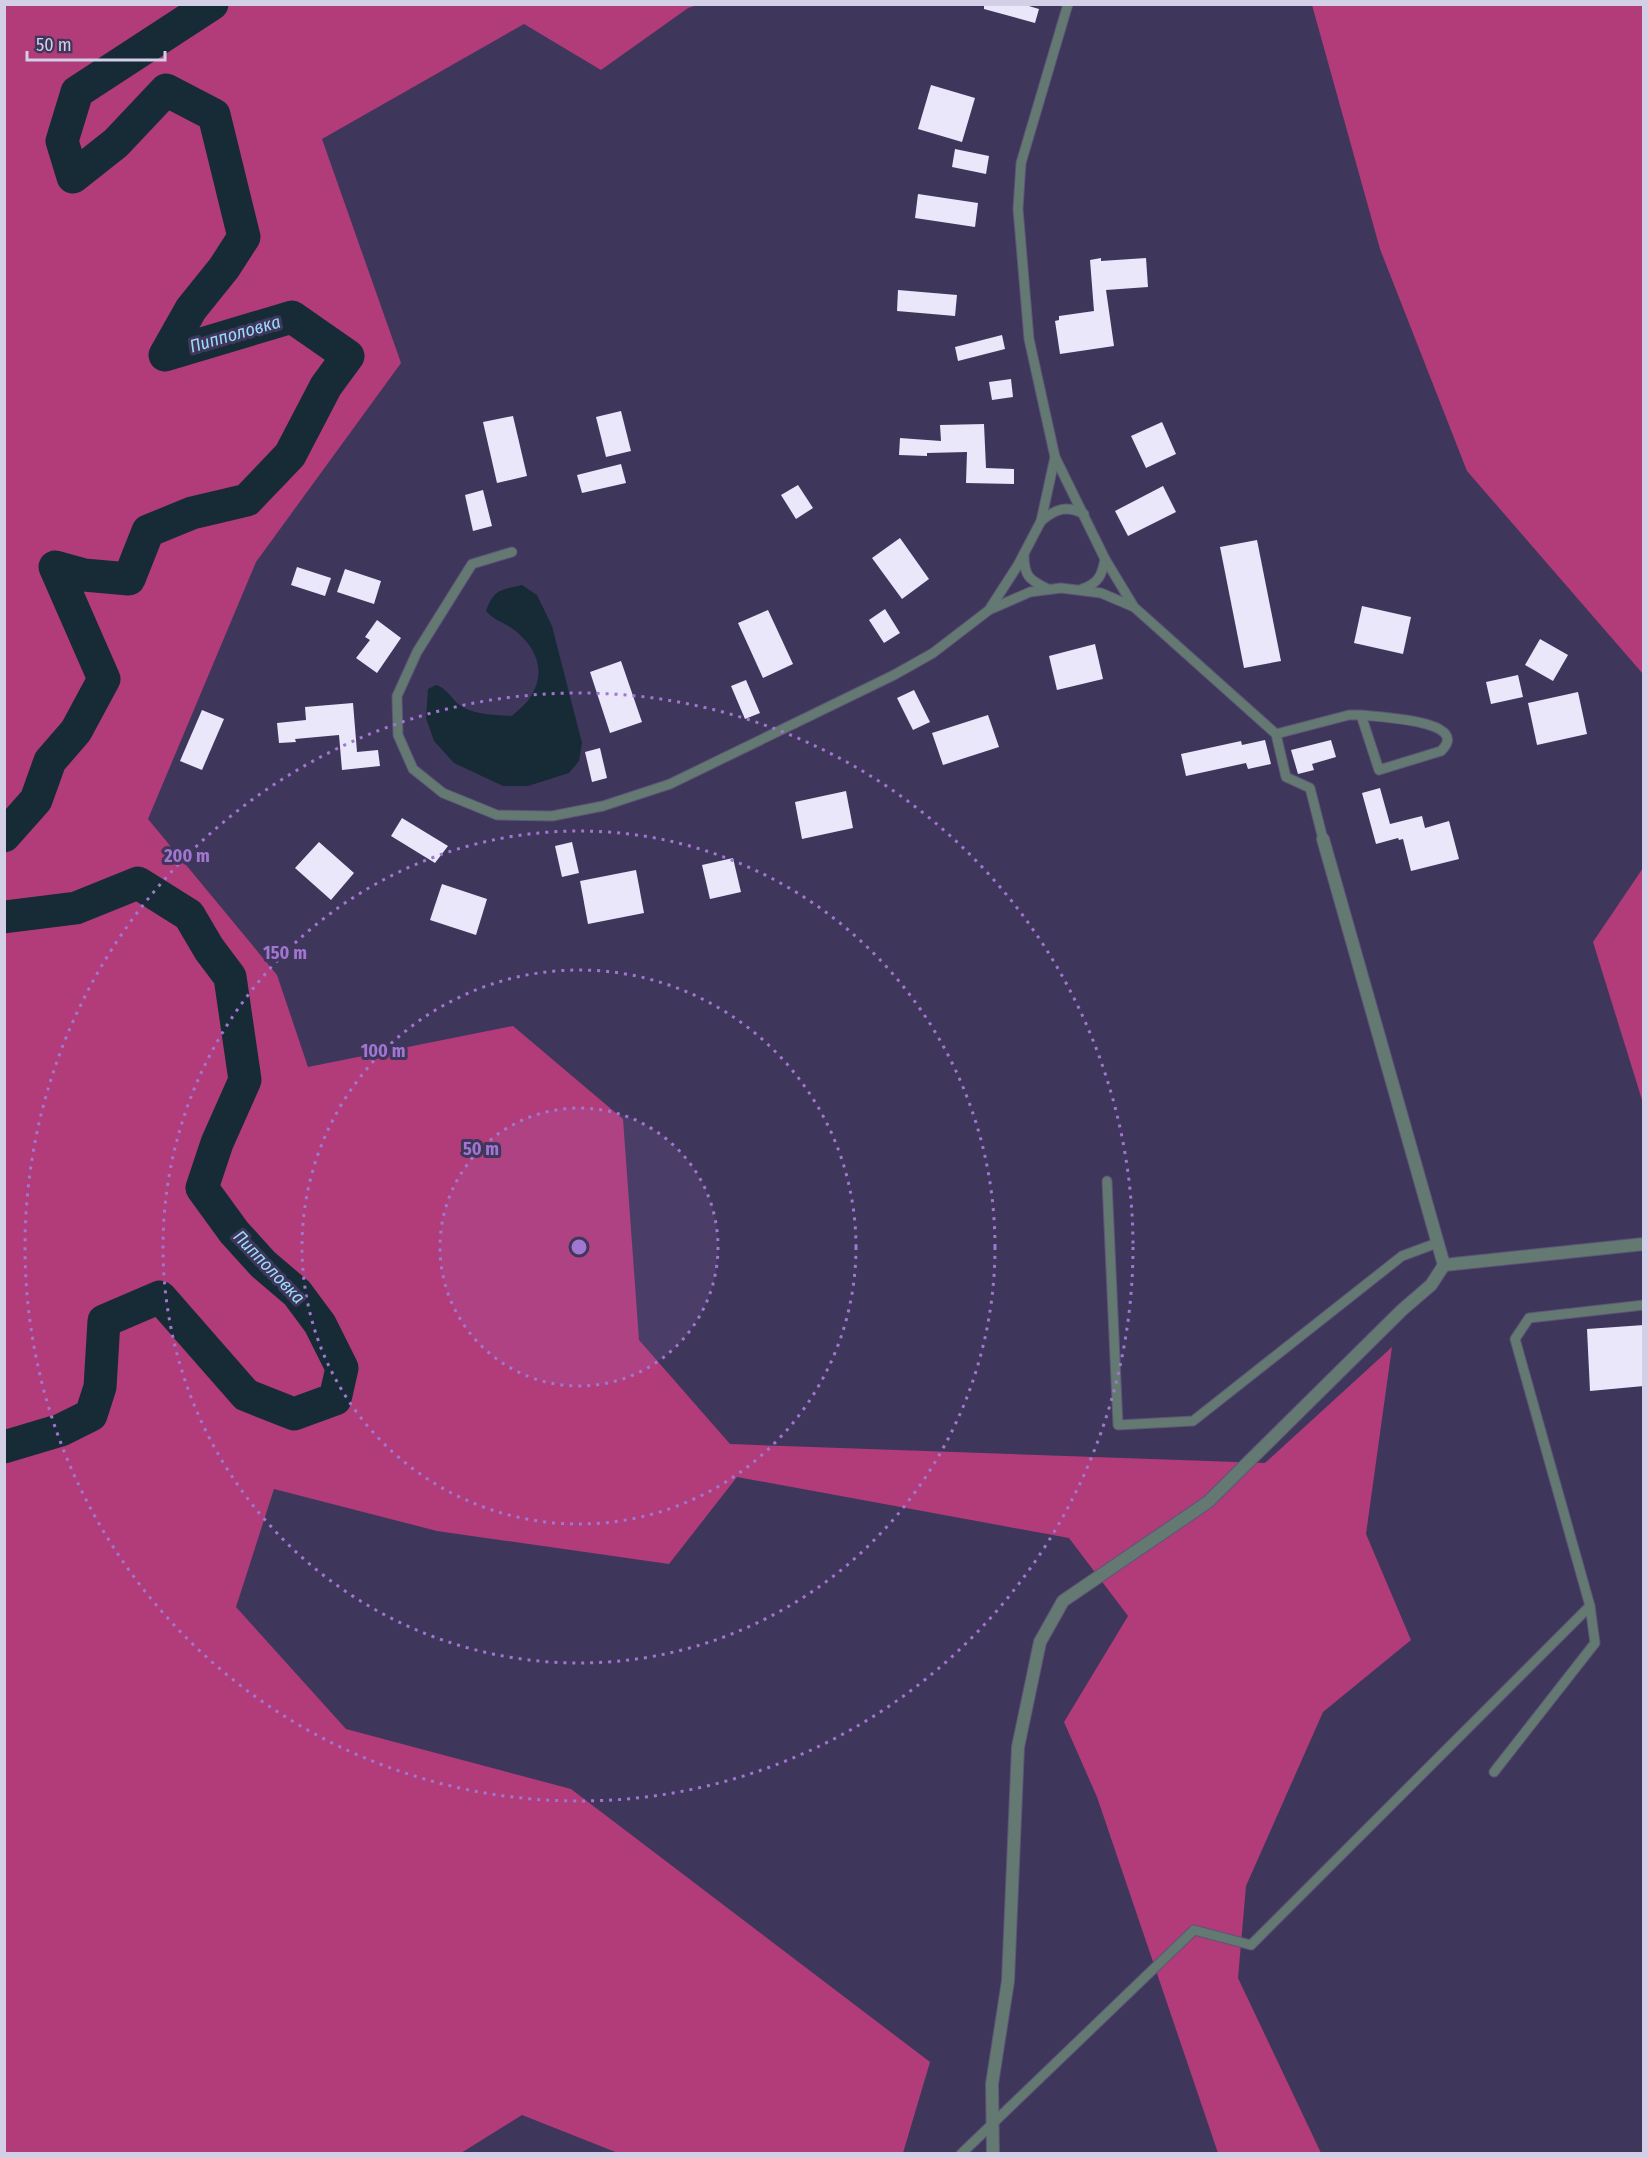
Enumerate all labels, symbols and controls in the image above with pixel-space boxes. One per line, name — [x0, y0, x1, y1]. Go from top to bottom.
scale bar — [27, 24, 165, 62]
text: 50 m — [36, 34, 72, 56]
water label: Пипполовка — [187, 311, 283, 357]
text: 200 m — [163, 845, 210, 867]
text: 150 m — [263, 942, 307, 964]
text: 100 m — [361, 1040, 405, 1062]
text: 50 m — [463, 1138, 499, 1160]
water label: Пипполовка — [229, 1226, 309, 1308]
centre of rings — [569, 1237, 589, 1257]

